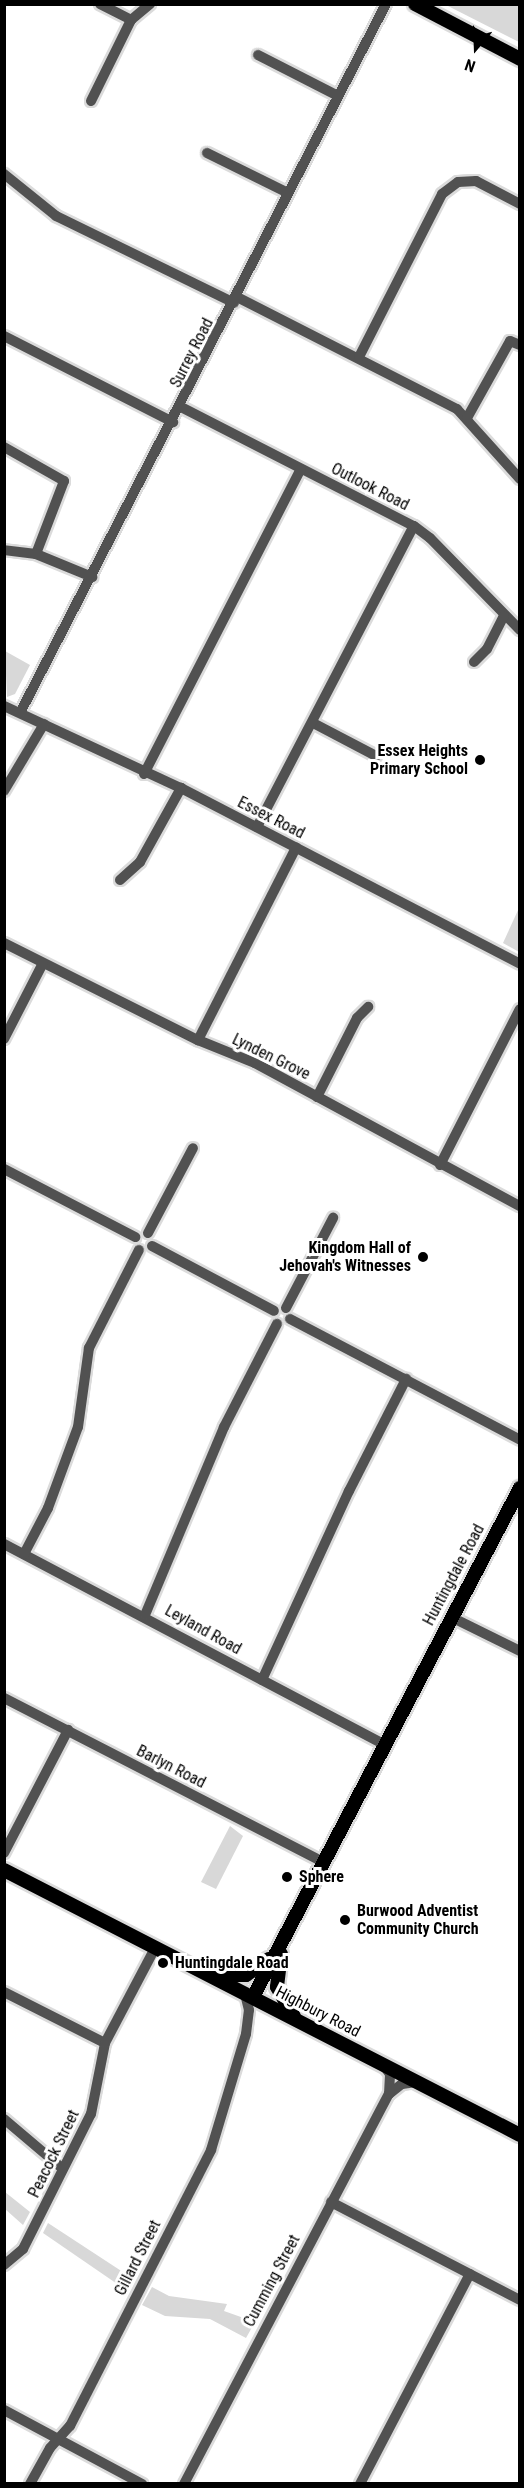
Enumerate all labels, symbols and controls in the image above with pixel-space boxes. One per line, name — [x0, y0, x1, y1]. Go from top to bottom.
north arrow — [446, 18, 506, 78]
text: N — [462, 55, 478, 76]
street label: Surrey Road — [166, 315, 218, 391]
street label: Outlook Road — [328, 459, 412, 515]
place label: Essex Heights Primary School — [370, 741, 468, 779]
marker: Essex Heights Primary School — [473, 753, 487, 767]
street label: Essex Road — [234, 793, 308, 843]
street label: Lynden Grove — [229, 1030, 313, 1084]
place label: Kingdom Hall of Jehovah's Witnesses — [279, 1238, 411, 1276]
marker: Kingdom Hall of Jehovah's Witnesses — [416, 1250, 430, 1264]
street label: Huntingdale Road — [419, 1521, 489, 1629]
street label: Leyland Road — [161, 1601, 245, 1659]
street label: Barlyn Road — [133, 1741, 209, 1793]
place label: Sphere — [299, 1867, 344, 1887]
marker: Sphere — [280, 1870, 294, 1884]
place label: Burwood Adventist Community Church — [357, 1901, 479, 1939]
marker: Burwood Adventist Community Church — [338, 1913, 352, 1927]
place label: Huntingdale Road — [175, 1953, 289, 1973]
marker: Huntingdale Road — [156, 1956, 170, 1970]
street label: Highbury Road — [273, 1982, 363, 2042]
street label: Peacock Street — [25, 2107, 83, 2201]
street label: Gillard Street — [111, 2217, 165, 2299]
street label: Cumming Street — [240, 2232, 304, 2330]

